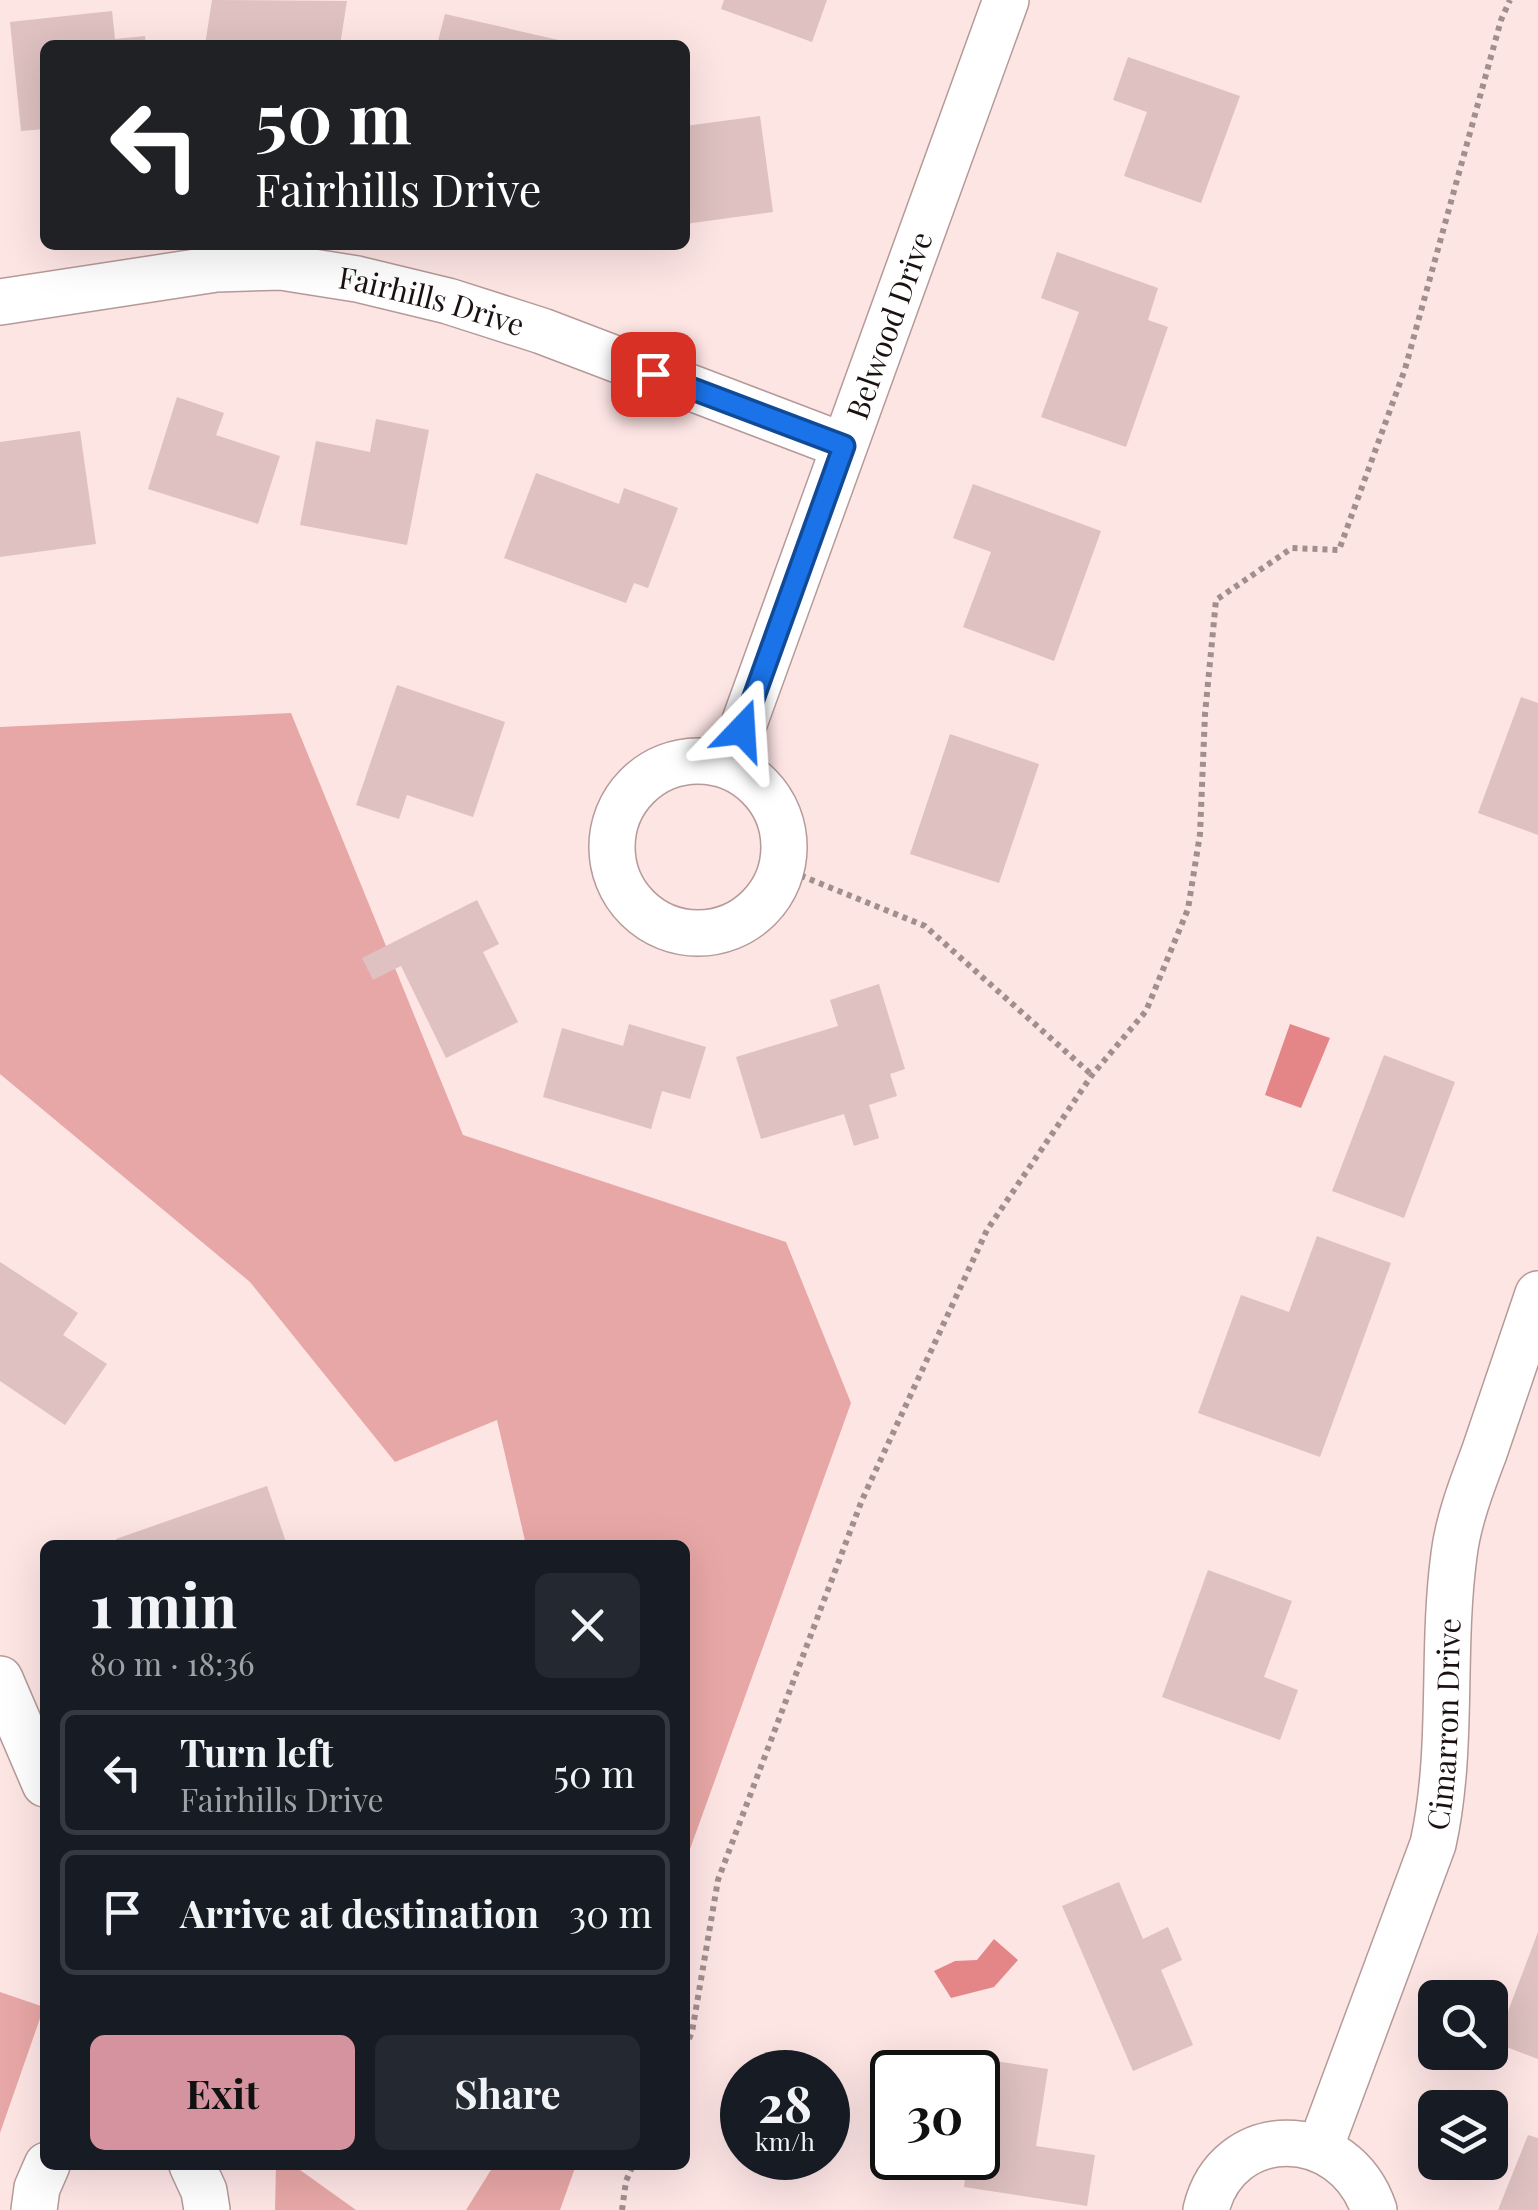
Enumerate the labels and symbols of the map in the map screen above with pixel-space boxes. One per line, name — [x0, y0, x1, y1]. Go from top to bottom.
street label: Belwood Drive — [836, 226, 941, 424]
street label: Fairhills Drive — [336, 256, 530, 344]
pin — [611, 332, 696, 417]
position arrow — [690, 678, 794, 782]
street label: Cimarron Drive — [1416, 1617, 1469, 1833]
speed limit sign: 30 — [870, 2050, 1000, 2180]

